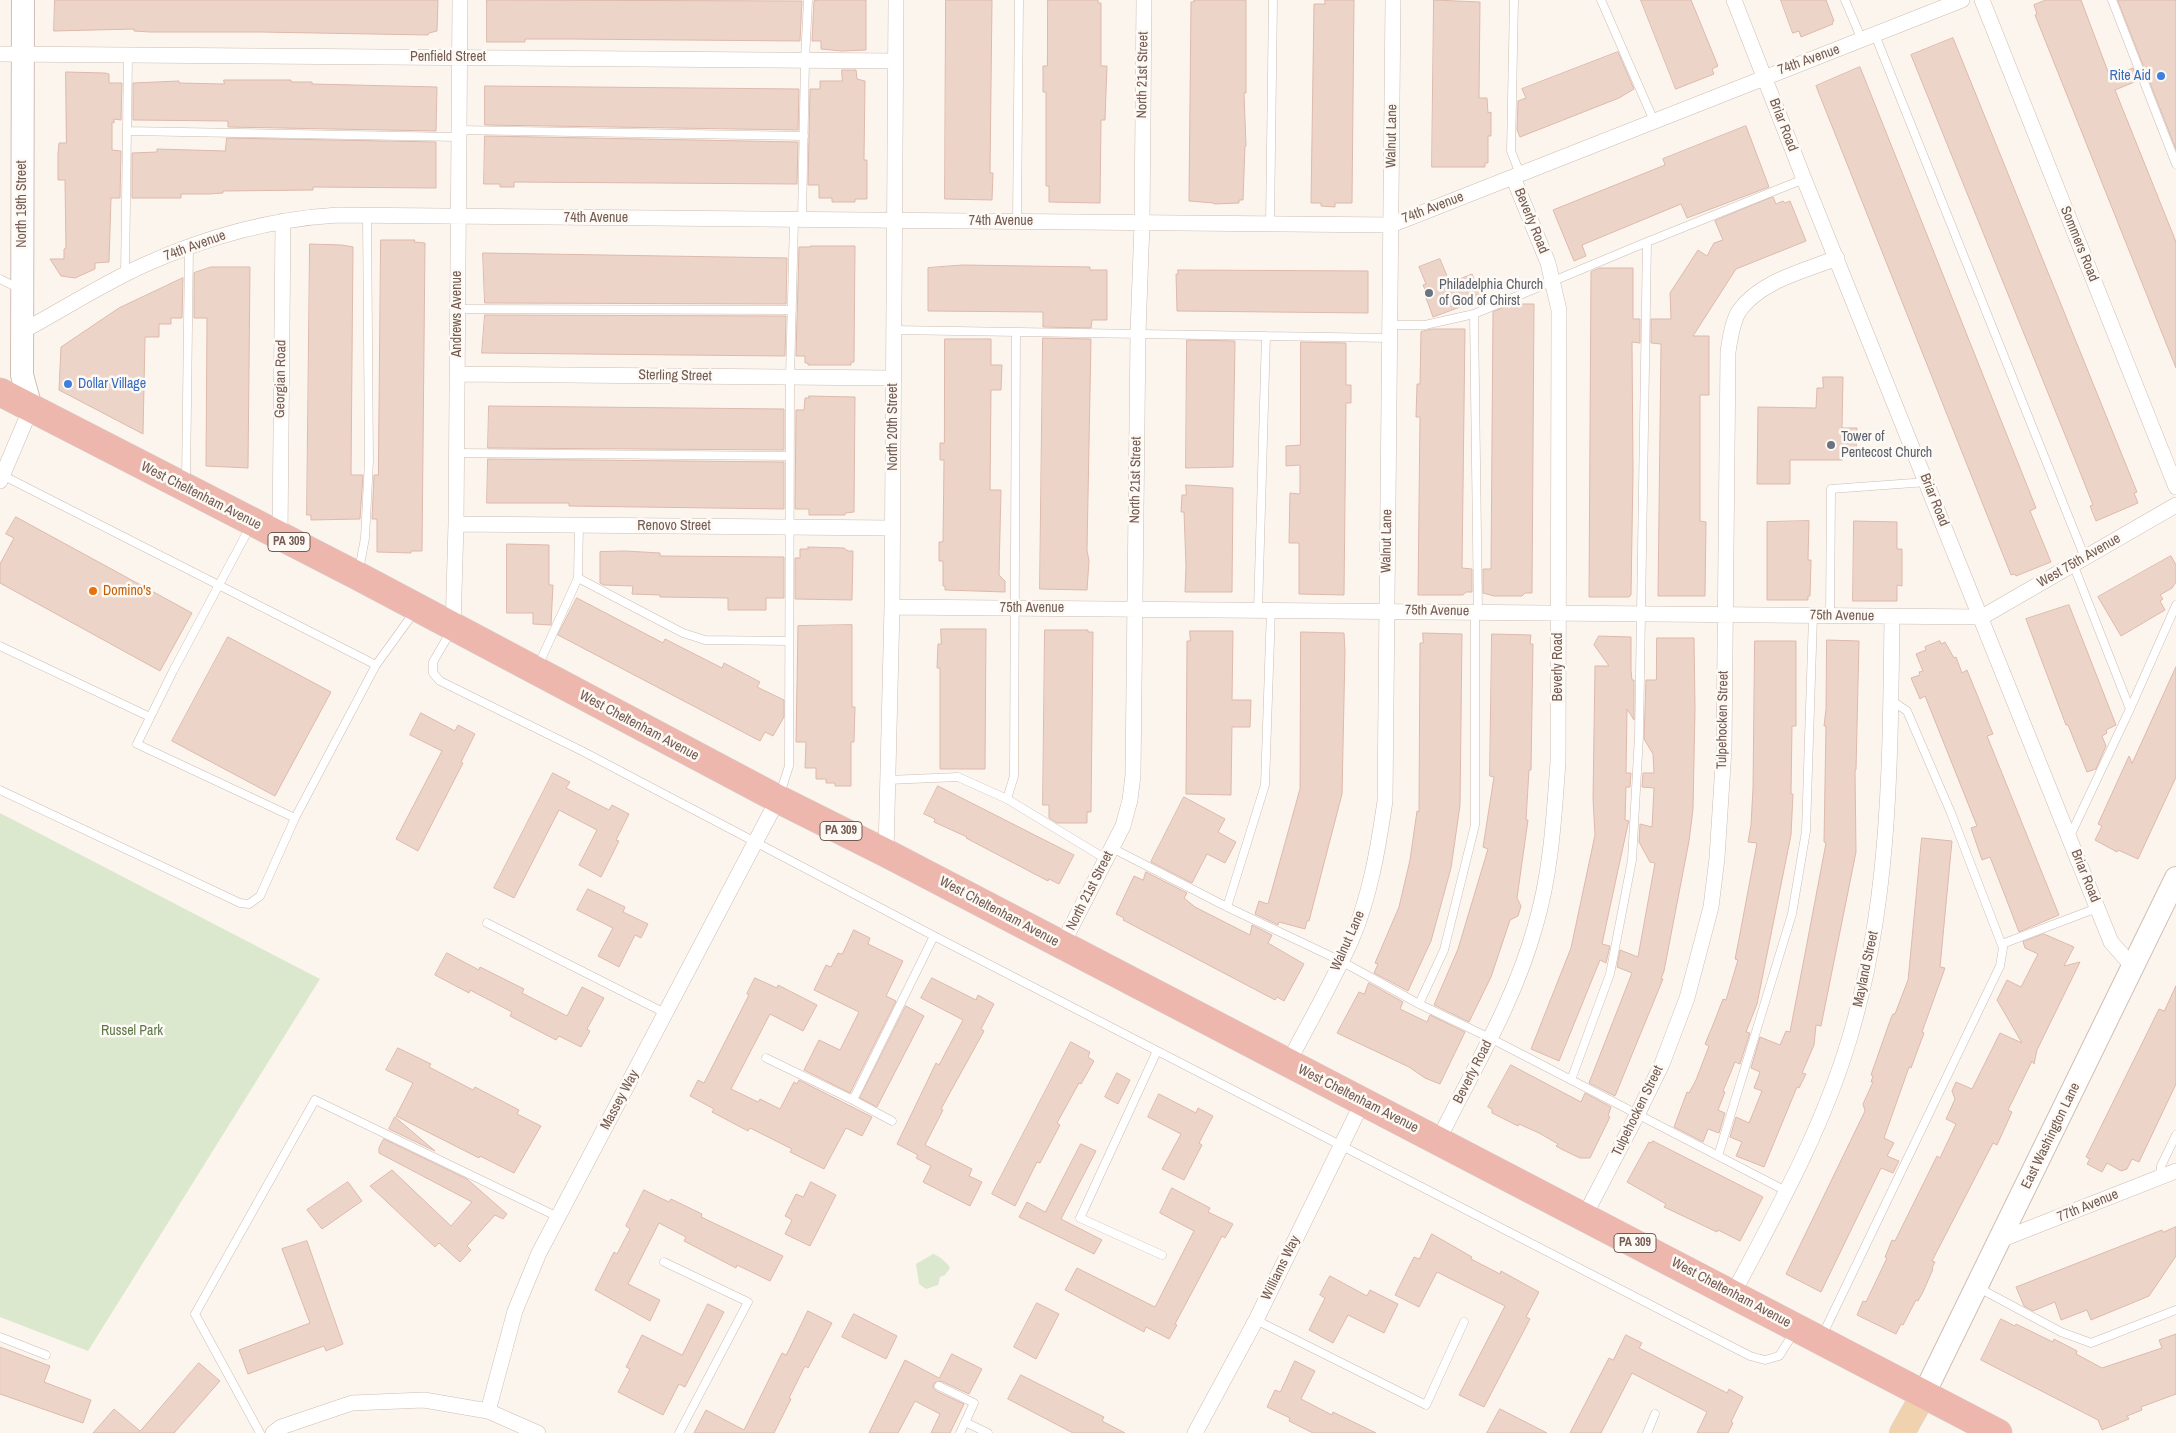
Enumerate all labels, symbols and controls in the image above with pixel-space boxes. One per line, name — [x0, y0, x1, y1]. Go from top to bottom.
street label: North 21st Street — [1134, 31, 1152, 119]
street label: 74th Avenue — [1776, 41, 1842, 79]
street label: Penfield Street — [410, 49, 486, 65]
place label: Rite Aid — [2110, 68, 2151, 84]
marker: Rite Aid — [2155, 70, 2167, 82]
street label: Briar Road — [1765, 96, 1801, 154]
street label: Walnut Lane — [1383, 104, 1401, 168]
street label: North 19th Street — [14, 160, 30, 248]
street label: Beverly Road — [1510, 186, 1552, 256]
street label: 74th Avenue — [1400, 189, 1466, 227]
street label: Sommers Road — [2056, 204, 2102, 284]
street label: 74th Avenue — [564, 210, 628, 226]
street label: 74th Avenue — [969, 213, 1033, 229]
street label: 74th Avenue — [162, 227, 228, 265]
street label: Andrews Avenue — [449, 271, 465, 357]
place label: Philadelphia Church of God of Chirst — [1439, 277, 1543, 310]
marker: Philadelphia Church of God of Chirst — [1423, 287, 1435, 299]
street label: Georgian Road — [272, 340, 290, 418]
street label: Sterling Street — [638, 367, 712, 385]
place label: Dollar Village — [78, 376, 146, 392]
marker: Dollar Village — [62, 378, 74, 390]
street label: North 20th Street — [885, 383, 901, 471]
place label: Tower of Pentecost Church — [1841, 429, 1932, 462]
street label: North 21st Street — [1127, 436, 1145, 524]
marker: Tower of Pentecost Church — [1825, 439, 1837, 451]
street label: West Cheltenham Avenue — [138, 458, 264, 534]
street label: Briar Road — [1916, 471, 1952, 529]
street label: Walnut Lane — [1378, 509, 1396, 573]
street label: Renovo Street — [637, 518, 711, 534]
street label: West 75th Avenue — [2034, 530, 2124, 592]
road number: PA 309 — [268, 532, 310, 552]
place label: Domino's — [103, 583, 151, 599]
marker: Domino's — [87, 585, 99, 597]
street label: 75th Avenue — [1000, 600, 1064, 616]
street label: 75th Avenue — [1405, 602, 1469, 620]
street label: 75th Avenue — [1810, 607, 1874, 625]
street label: Beverly Road — [1550, 633, 1566, 701]
street label: Tulpehocken Street — [1714, 671, 1732, 769]
street label: West Cheltenham Avenue — [576, 687, 702, 765]
road number: PA 309 — [820, 821, 862, 840]
street label: Briar Road — [2067, 847, 2103, 905]
street label: North 21st Street — [1063, 849, 1117, 933]
street label: West Cheltenham Avenue — [936, 873, 1062, 951]
street label: Walnut Lane — [1327, 908, 1369, 974]
street label: Mayland Street — [1850, 929, 1882, 1009]
park label: Russel Park — [101, 1023, 163, 1039]
street label: Beverly Road — [1450, 1037, 1496, 1107]
street label: West Cheltenham Avenue — [1295, 1061, 1421, 1137]
street label: Tulpehocken Street — [1609, 1063, 1667, 1159]
street label: Massey Way — [597, 1067, 643, 1133]
street label: East Washington Lane — [2018, 1080, 2084, 1192]
street label: 77th Avenue — [2055, 1186, 2121, 1226]
street label: Williams Way — [1258, 1233, 1304, 1303]
road number: PA 309 — [1614, 1234, 1656, 1252]
street label: West Cheltenham Avenue — [1668, 1254, 1794, 1332]

